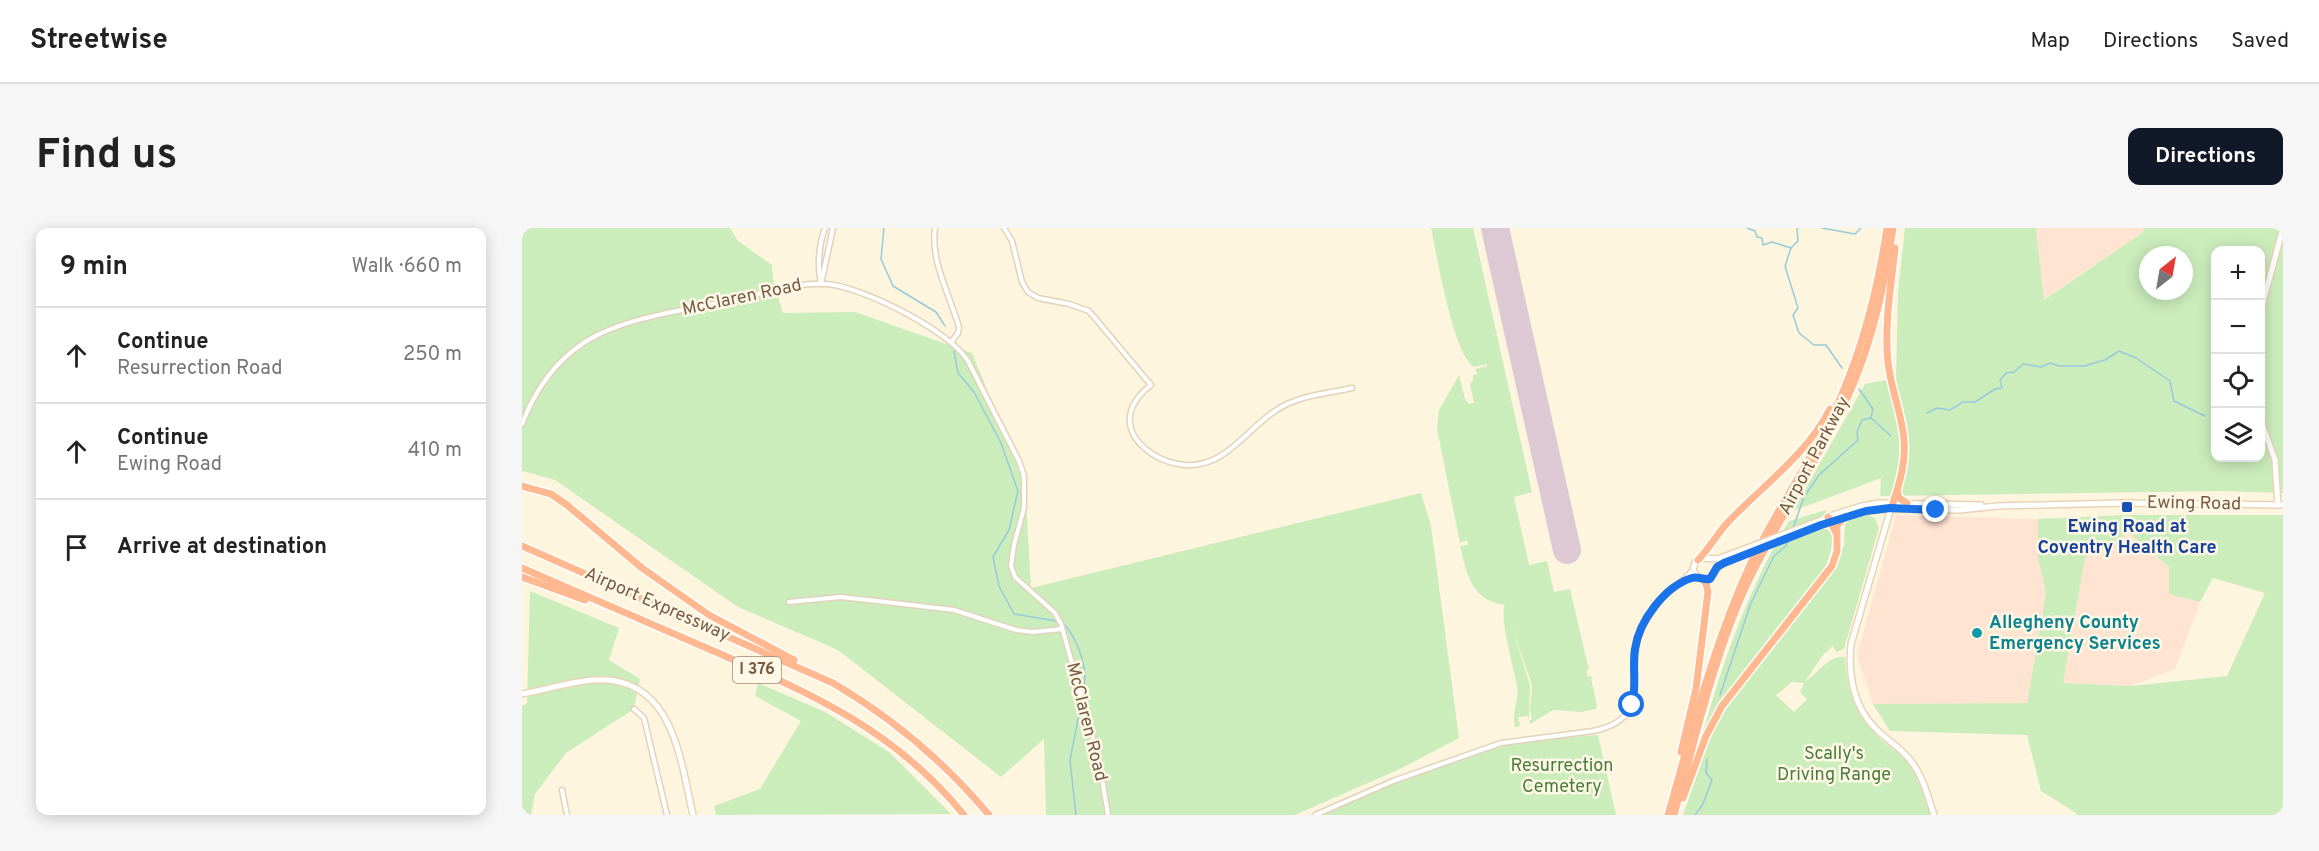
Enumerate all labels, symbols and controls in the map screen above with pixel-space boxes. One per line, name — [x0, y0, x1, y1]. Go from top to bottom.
text: Streetwise — [30, 23, 168, 59]
text: Map — [2030, 28, 2070, 55]
text: Directions — [2103, 28, 2198, 55]
text: Saved — [2231, 28, 2289, 55]
button: Directions — [2128, 128, 2283, 185]
text: Find us — [36, 130, 177, 183]
north arrow — [2139, 246, 2193, 300]
map controls — [2211, 246, 2265, 462]
button: + — [2211, 246, 2265, 300]
text: 9 min — [60, 251, 128, 284]
text: Walk · 660 m — [352, 254, 462, 280]
street label: McClaren Road — [680, 274, 804, 322]
button: − — [2211, 300, 2265, 354]
text: Continue — [117, 329, 208, 356]
icon: ahead — [60, 339, 93, 372]
text: 250 m — [403, 342, 462, 368]
button: locate — [2211, 354, 2265, 408]
text: Resurrection Road — [117, 356, 282, 382]
street label: Airport Parkway — [1774, 393, 1856, 519]
button: layers — [2211, 408, 2265, 462]
text: Continue — [117, 425, 208, 452]
icon: ahead — [60, 435, 93, 468]
text: 410 m — [408, 438, 462, 464]
text: Ewing Road — [117, 452, 222, 478]
street label: Ewing Road — [2147, 492, 2241, 516]
route end — [1922, 496, 1948, 522]
marker: Ewing Road at Coventry Health Care — [2120, 500, 2134, 514]
place label: Ewing Road at Coventry Health Care — [2037, 516, 2217, 560]
icon: arrive — [60, 531, 93, 564]
text: Arrive at destination — [117, 534, 327, 561]
street label: Airport Expressway — [581, 563, 733, 647]
place label: Allegheny County Emergency Services — [1989, 612, 2161, 656]
marker: Allegheny County Emergency Services — [1970, 626, 1984, 640]
road number: I 376 — [733, 657, 781, 683]
street label: McClaren Road — [1060, 660, 1112, 784]
route start — [1618, 691, 1644, 717]
park label: Scally's Driving Range — [1777, 743, 1891, 787]
park label: Resurrection Cemetery — [1511, 755, 1613, 799]

